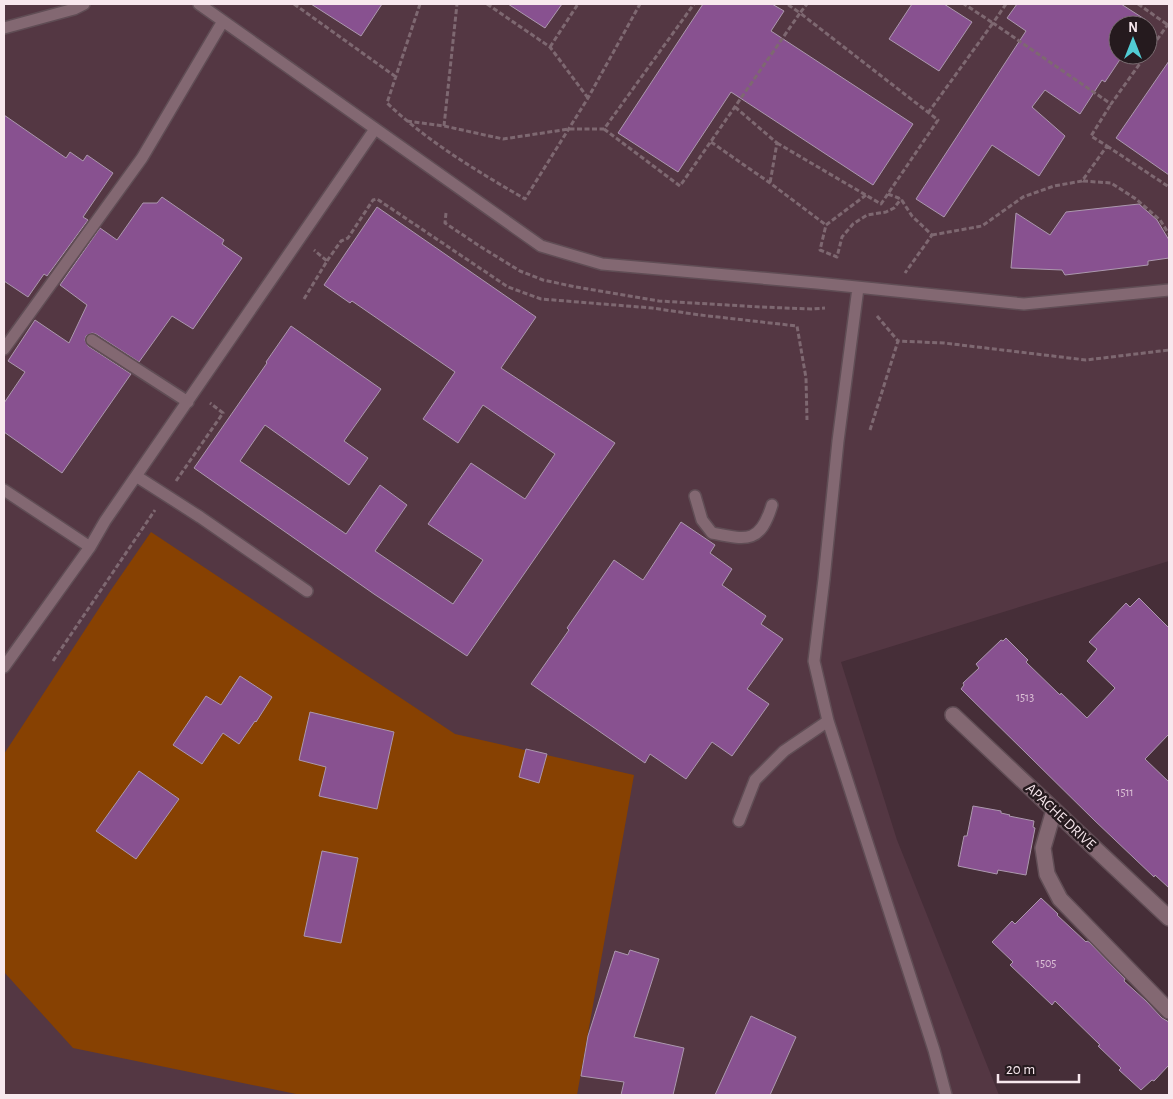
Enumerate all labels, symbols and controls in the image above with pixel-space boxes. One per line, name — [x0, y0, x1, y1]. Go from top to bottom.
north arrow — [1108, 15, 1158, 65]
text: N — [1128, 21, 1138, 35]
house number: 1513 — [1016, 691, 1034, 703]
street label: APACHE DRIVE — [1023, 780, 1098, 852]
house number: 1511 — [1116, 786, 1134, 798]
house number: 1505 — [1036, 957, 1056, 969]
scale bar — [998, 1052, 1079, 1084]
text: 20 m — [1006, 1062, 1035, 1077]

